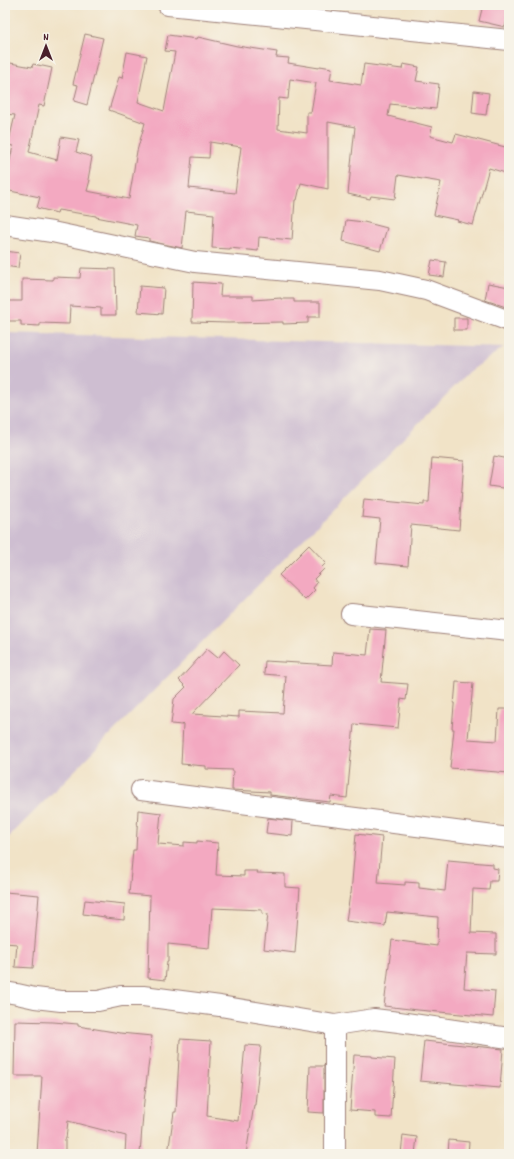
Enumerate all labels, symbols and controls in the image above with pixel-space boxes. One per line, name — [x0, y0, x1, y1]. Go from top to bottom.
north arrow — [26, 26, 66, 66]
text: N — [43, 30, 49, 46]

